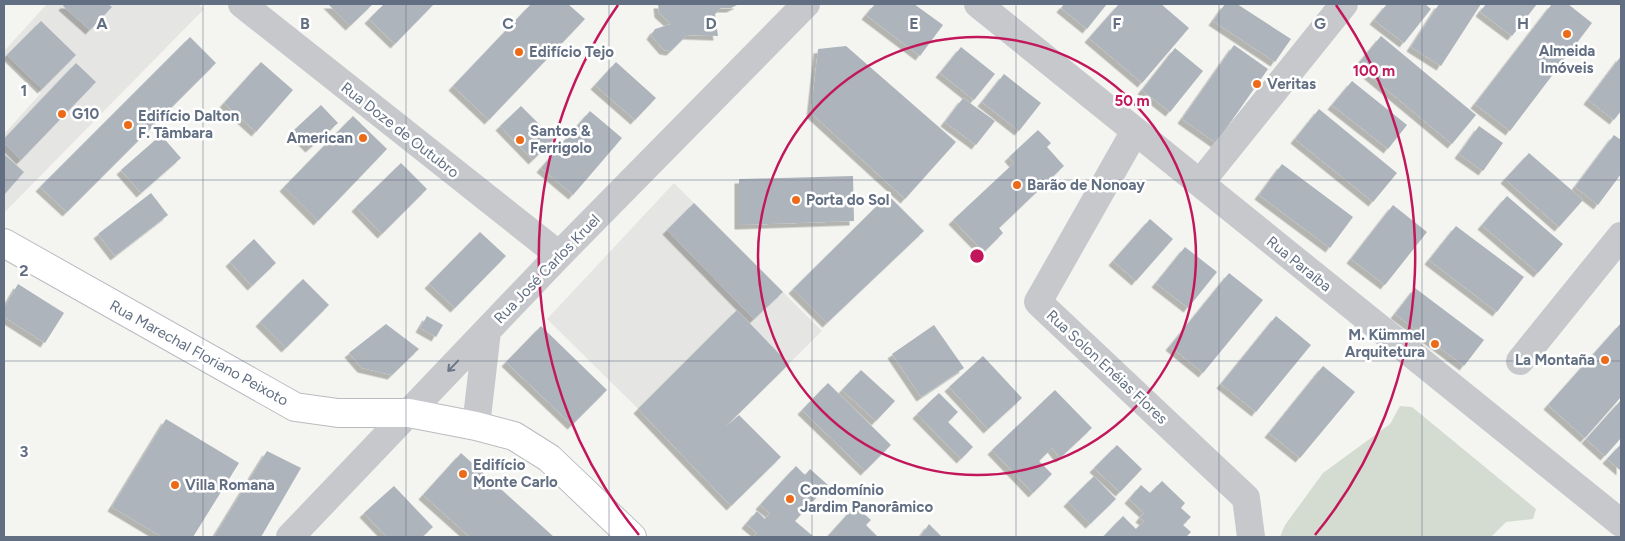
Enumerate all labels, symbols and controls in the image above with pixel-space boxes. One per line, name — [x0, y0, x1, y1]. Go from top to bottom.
text: A — [96, 14, 108, 33]
text: B — [300, 14, 310, 33]
text: C — [502, 14, 514, 33]
text: D — [705, 14, 717, 33]
text: E — [909, 14, 919, 33]
text: F — [1113, 14, 1122, 33]
text: G — [1314, 14, 1326, 33]
text: H — [1517, 14, 1529, 33]
marker: Almeida Imóveis — [1561, 28, 1573, 40]
place label: Almeida Imóveis — [1539, 42, 1595, 77]
place label: Edifício Tejo — [529, 43, 614, 61]
marker: Edifício Tejo — [513, 46, 525, 58]
text: 100 m — [1353, 62, 1395, 80]
place label: Veritas — [1267, 75, 1316, 93]
street label: Rua Doze de Outubro — [337, 78, 463, 182]
marker: Veritas — [1251, 78, 1263, 90]
text: 1 — [21, 81, 27, 100]
text: 50 m — [1114, 92, 1150, 110]
place label: G10 — [72, 105, 99, 123]
place label: Edifício Dalton F. Tâmbara — [138, 107, 239, 142]
marker: G10 — [56, 108, 68, 120]
marker: Edifício Dalton F. Tâmbara — [122, 119, 134, 131]
place label: Santos & Ferrigolo — [530, 122, 592, 157]
place label: American — [287, 129, 353, 147]
marker: American — [357, 132, 369, 144]
marker: Santos & Ferrigolo — [514, 134, 526, 146]
place label: Barão de Nonoay — [1027, 176, 1145, 194]
marker: Barão de Nonoay — [1011, 179, 1023, 191]
place label: Porta do Sol — [806, 191, 889, 209]
marker: Porta do Sol — [790, 194, 802, 206]
street label: Rua José Carlos Kruel — [490, 211, 604, 327]
street label: Rua Paraíba — [1263, 232, 1335, 296]
centre of rings — [968, 247, 986, 265]
text: 2 — [19, 261, 29, 280]
street label: Rua Marechal Floriano Peixoto — [107, 296, 292, 410]
street label: Rua Solon Enéias Flores — [1043, 306, 1171, 428]
place label: M. Kümmel Arquitetura — [1345, 326, 1425, 361]
marker: M. Kümmel Arquitetura — [1429, 338, 1441, 350]
place label: La Montaña — [1515, 351, 1595, 369]
marker: La Montaña — [1599, 354, 1611, 366]
one-way arrow — [447, 360, 459, 373]
text: 3 — [20, 442, 29, 461]
place label: Edifício Monte Carlo — [473, 456, 558, 491]
marker: Edifício Monte Carlo — [457, 468, 469, 480]
place label: Villa Romana — [185, 476, 275, 494]
marker: Villa Romana — [169, 479, 181, 491]
place label: Condomínio Jardim Panorâmico — [800, 481, 933, 516]
marker: Condomínio Jardim Panorâmico — [784, 493, 796, 505]

